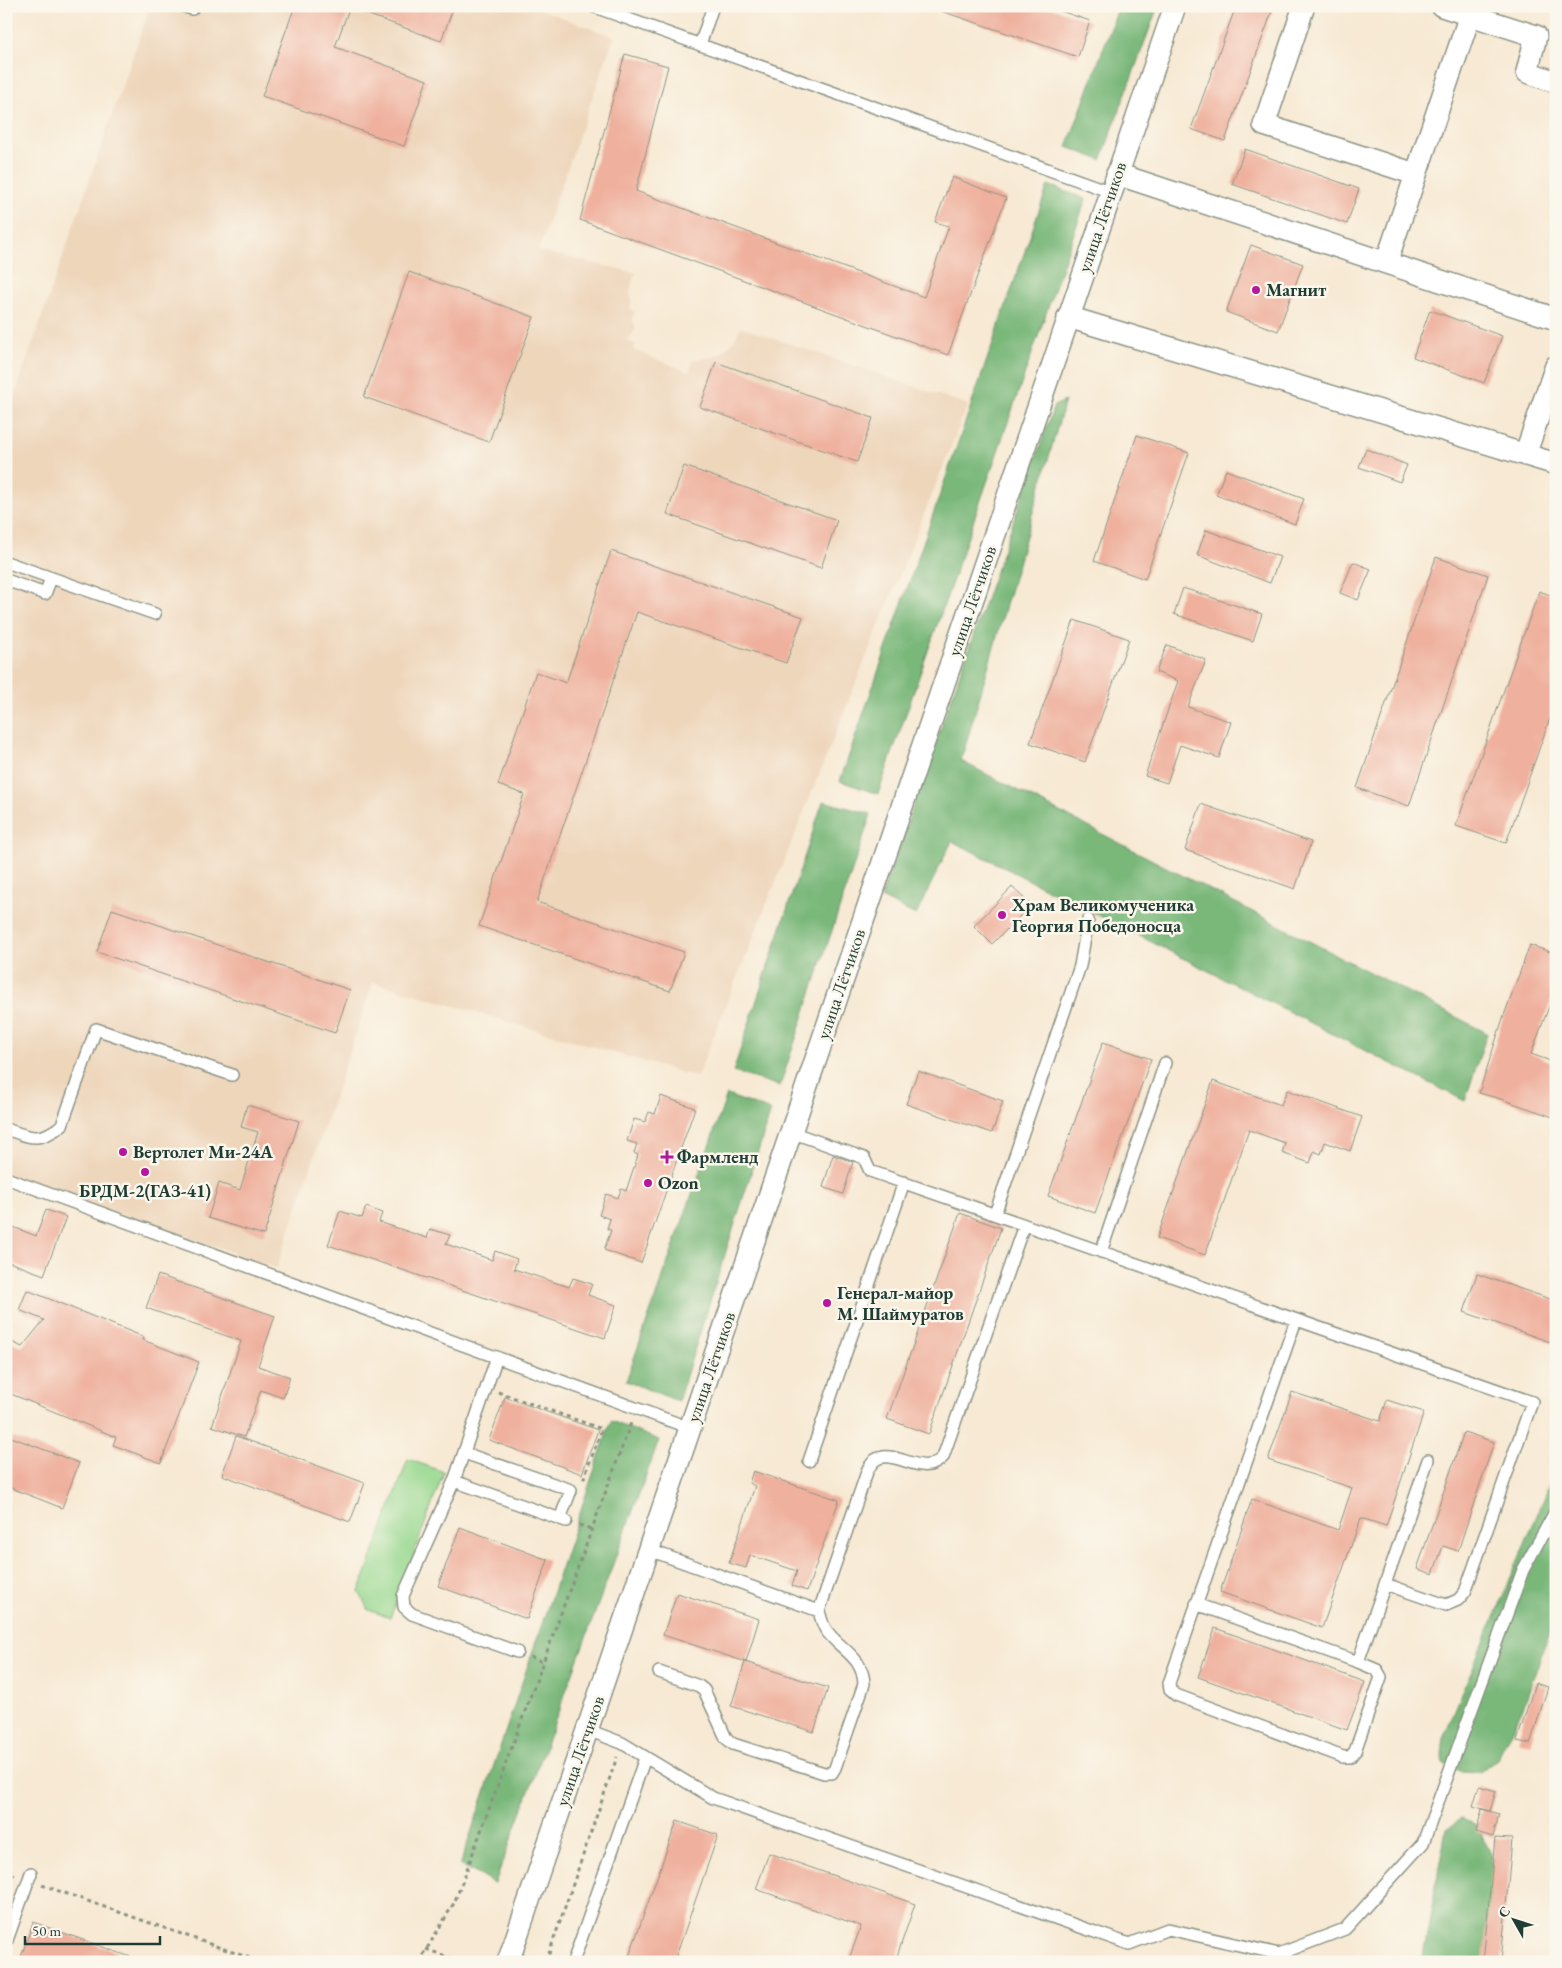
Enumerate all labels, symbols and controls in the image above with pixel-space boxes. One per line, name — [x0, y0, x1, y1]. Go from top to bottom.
street label: улица Лётчиков — [1072, 158, 1131, 275]
place label: Магнит — [1266, 278, 1326, 301]
marker: Магнит — [1250, 284, 1262, 296]
street label: улица Лётчиков — [942, 542, 1001, 659]
place label: Храм Великомученика Георгия Победоносца — [1011, 893, 1194, 937]
marker: Храм Великомученика Георгия Победоносца — [996, 909, 1008, 921]
street label: улица Лётчиков — [811, 925, 870, 1042]
place label: Вертолет Ми-24А — [133, 1140, 274, 1163]
place label: Фармленд — [677, 1145, 759, 1168]
marker: Вертолет Ми-24А — [117, 1146, 129, 1158]
marker: Фармленд — [661, 1151, 673, 1163]
marker: БРДМ-2(ГАЗ-41) — [139, 1166, 151, 1178]
place label: Ozon — [658, 1171, 699, 1194]
marker: Ozon — [642, 1177, 654, 1189]
place label: БРДМ-2(ГАЗ-41) — [79, 1179, 211, 1202]
place label: Генерал-майор М. Шаймуратов — [837, 1281, 964, 1325]
marker: Генерал-майор М. Шаймуратов — [821, 1297, 833, 1309]
street label: улица Лётчиков — [681, 1308, 740, 1425]
street label: улица Лётчиков — [550, 1692, 609, 1809]
north arrow — [1490, 1896, 1540, 1946]
text: С — [1494, 1902, 1514, 1921]
scale bar — [25, 1913, 160, 1945]
text: 50 m — [32, 1921, 61, 1940]

